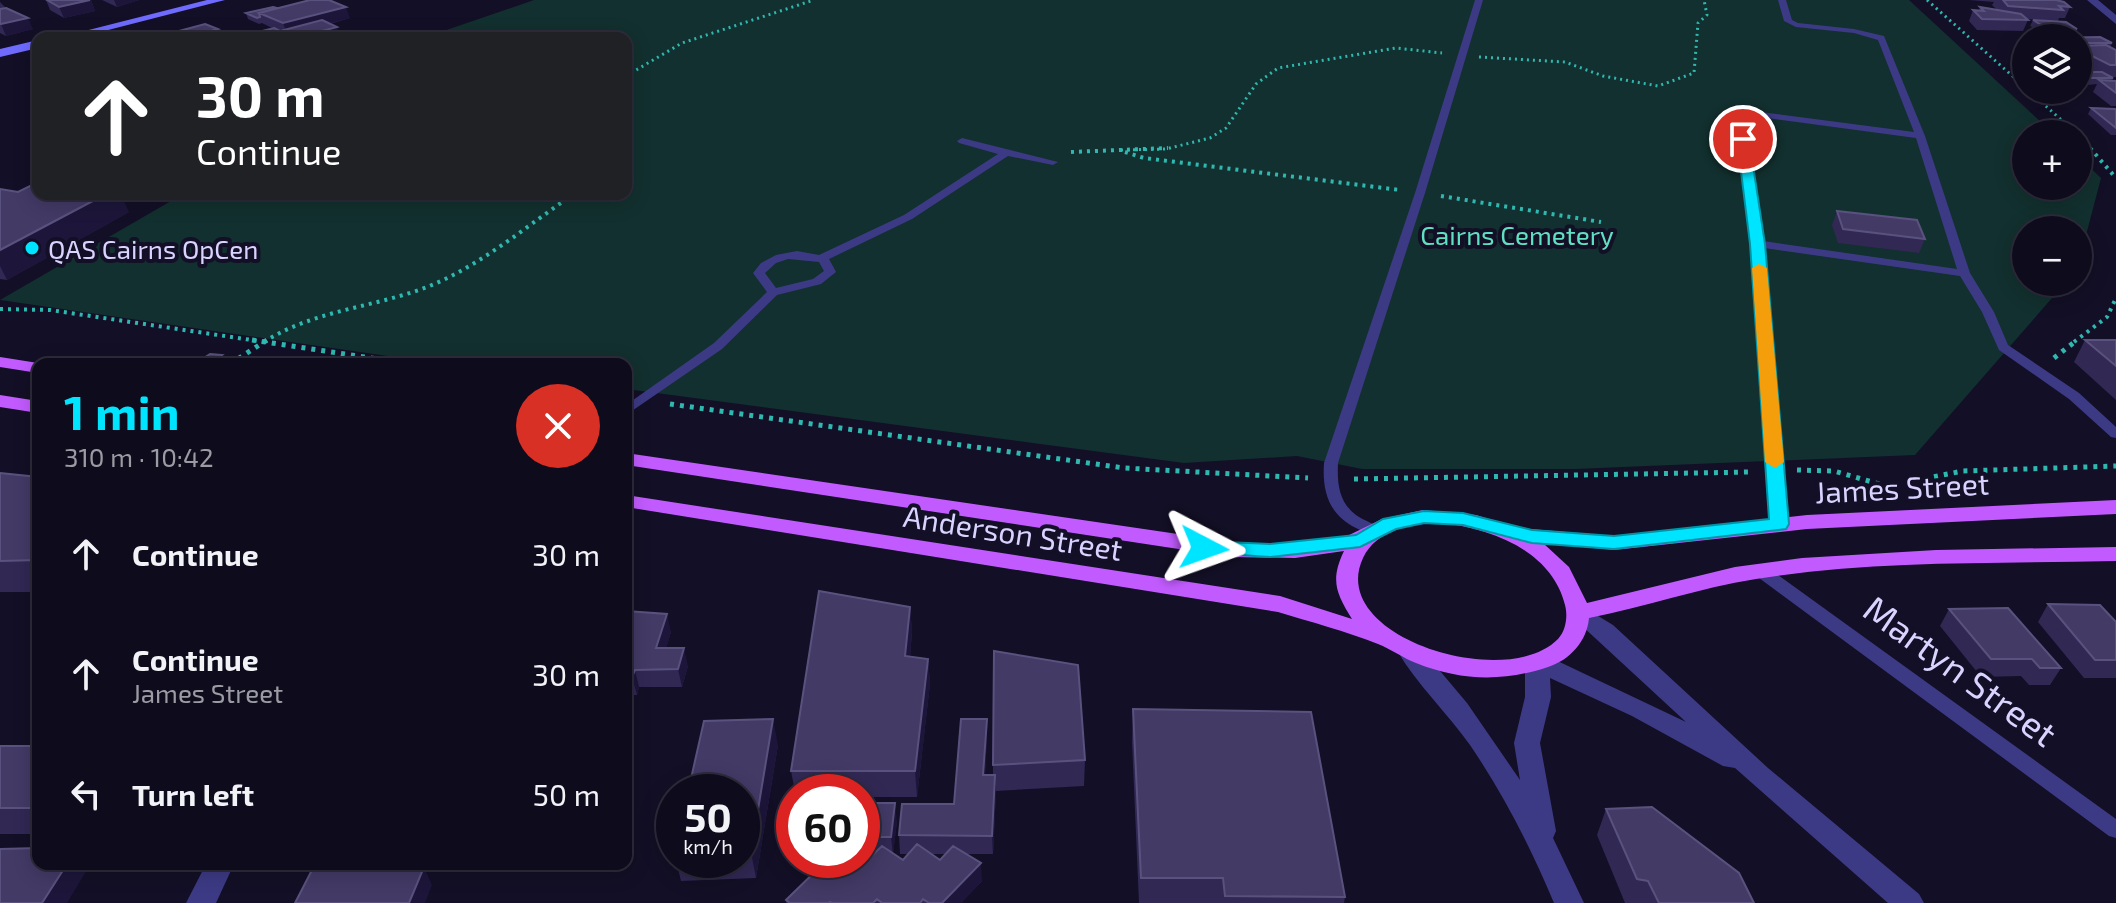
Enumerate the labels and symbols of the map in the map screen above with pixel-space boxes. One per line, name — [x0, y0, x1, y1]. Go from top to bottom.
pin — [1709, 105, 1777, 173]
park label: Cairns Cemetery — [1420, 219, 1614, 250]
place label: QAS Cairns OpCen — [48, 233, 258, 264]
marker: QAS Cairns OpCen — [23, 239, 41, 257]
street label: James Street — [1814, 464, 1990, 510]
street label: Anderson Street — [901, 497, 1125, 567]
position arrow — [1162, 506, 1246, 590]
street label: Martyn Street — [1856, 586, 2066, 754]
speed limit sign: 60 — [776, 774, 880, 878]

